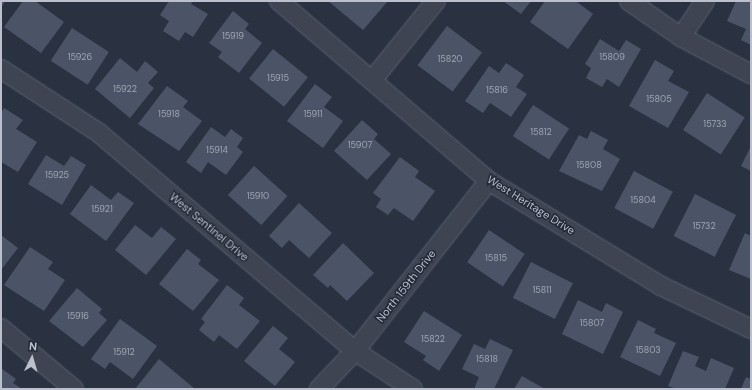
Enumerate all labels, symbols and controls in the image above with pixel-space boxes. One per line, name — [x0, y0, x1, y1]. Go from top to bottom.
house number: 15919 — [222, 31, 244, 41]
house number: 15926 — [68, 52, 92, 62]
house number: 15809 — [599, 52, 625, 62]
house number: 15820 — [438, 54, 462, 64]
house number: 15915 — [267, 73, 289, 83]
house number: 15922 — [113, 84, 137, 94]
house number: 15816 — [486, 85, 508, 95]
house number: 15805 — [646, 94, 672, 104]
house number: 15918 — [158, 109, 180, 119]
house number: 15911 — [303, 109, 323, 119]
house number: 15733 — [703, 119, 727, 129]
house number: 15812 — [530, 127, 552, 137]
house number: 15907 — [348, 140, 372, 150]
house number: 15914 — [206, 145, 228, 155]
house number: 15808 — [576, 160, 602, 170]
house number: 15925 — [45, 170, 69, 180]
street label: West Heritage Drive — [485, 173, 577, 237]
street label: West Sentinel Drive — [167, 190, 251, 264]
house number: 15910 — [247, 191, 269, 201]
house number: 15804 — [630, 195, 656, 205]
house number: 15921 — [91, 204, 113, 214]
house number: 15732 — [692, 221, 716, 231]
street label: North 159th Drive — [374, 247, 438, 325]
house number: 15815 — [485, 253, 507, 263]
house number: 15811 — [532, 285, 552, 295]
house number: 15916 — [67, 311, 89, 321]
house number: 15807 — [580, 318, 604, 328]
house number: 15822 — [421, 334, 445, 344]
north arrow — [12, 338, 52, 378]
text: N — [28, 339, 38, 353]
house number: 15803 — [635, 345, 661, 355]
house number: 15912 — [113, 347, 135, 357]
house number: 15818 — [476, 354, 498, 364]

